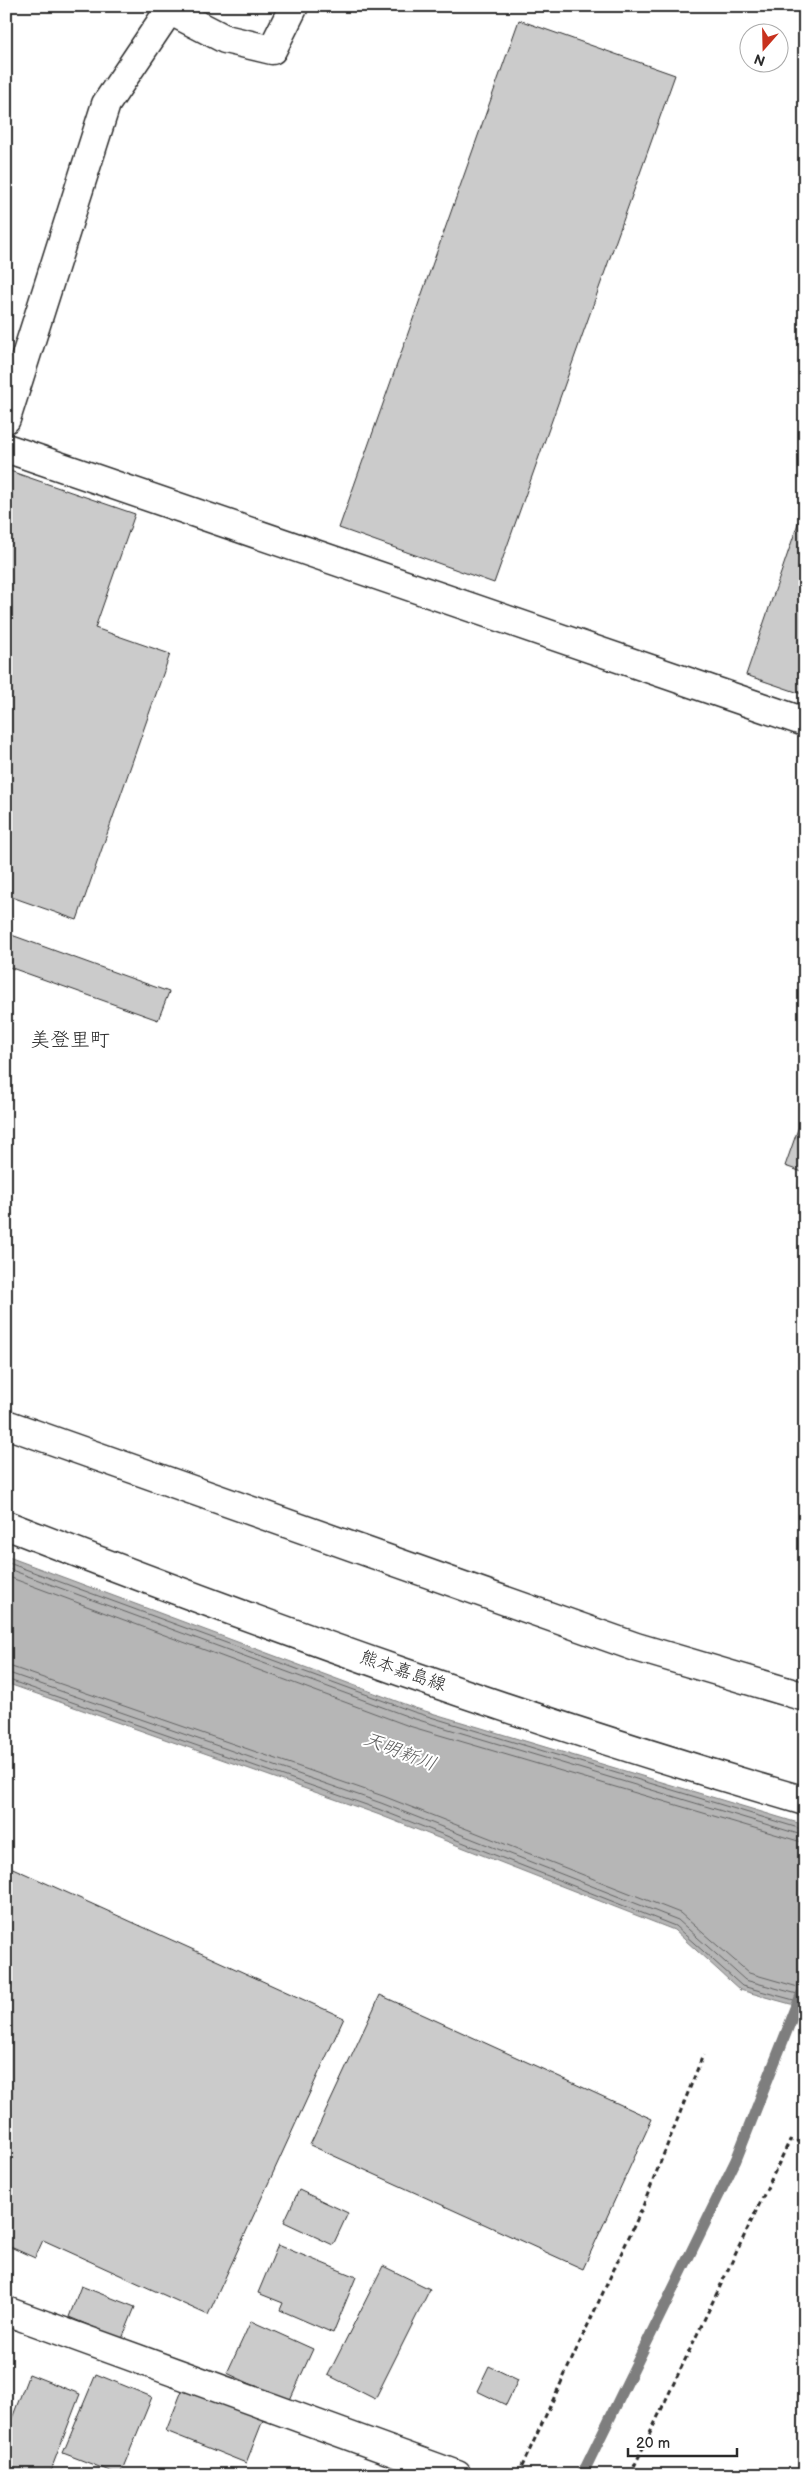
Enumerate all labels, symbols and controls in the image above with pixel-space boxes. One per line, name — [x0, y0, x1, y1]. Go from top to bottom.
north arrow — [738, 22, 788, 72]
text: N — [752, 50, 768, 70]
district label: 美登里町 — [30, 1028, 110, 1052]
street label: 熊本嘉島線 — [357, 1646, 449, 1696]
water label: 天明新川 — [360, 1728, 440, 1776]
scale bar — [628, 2426, 737, 2458]
text: 20 m — [636, 2434, 670, 2453]

